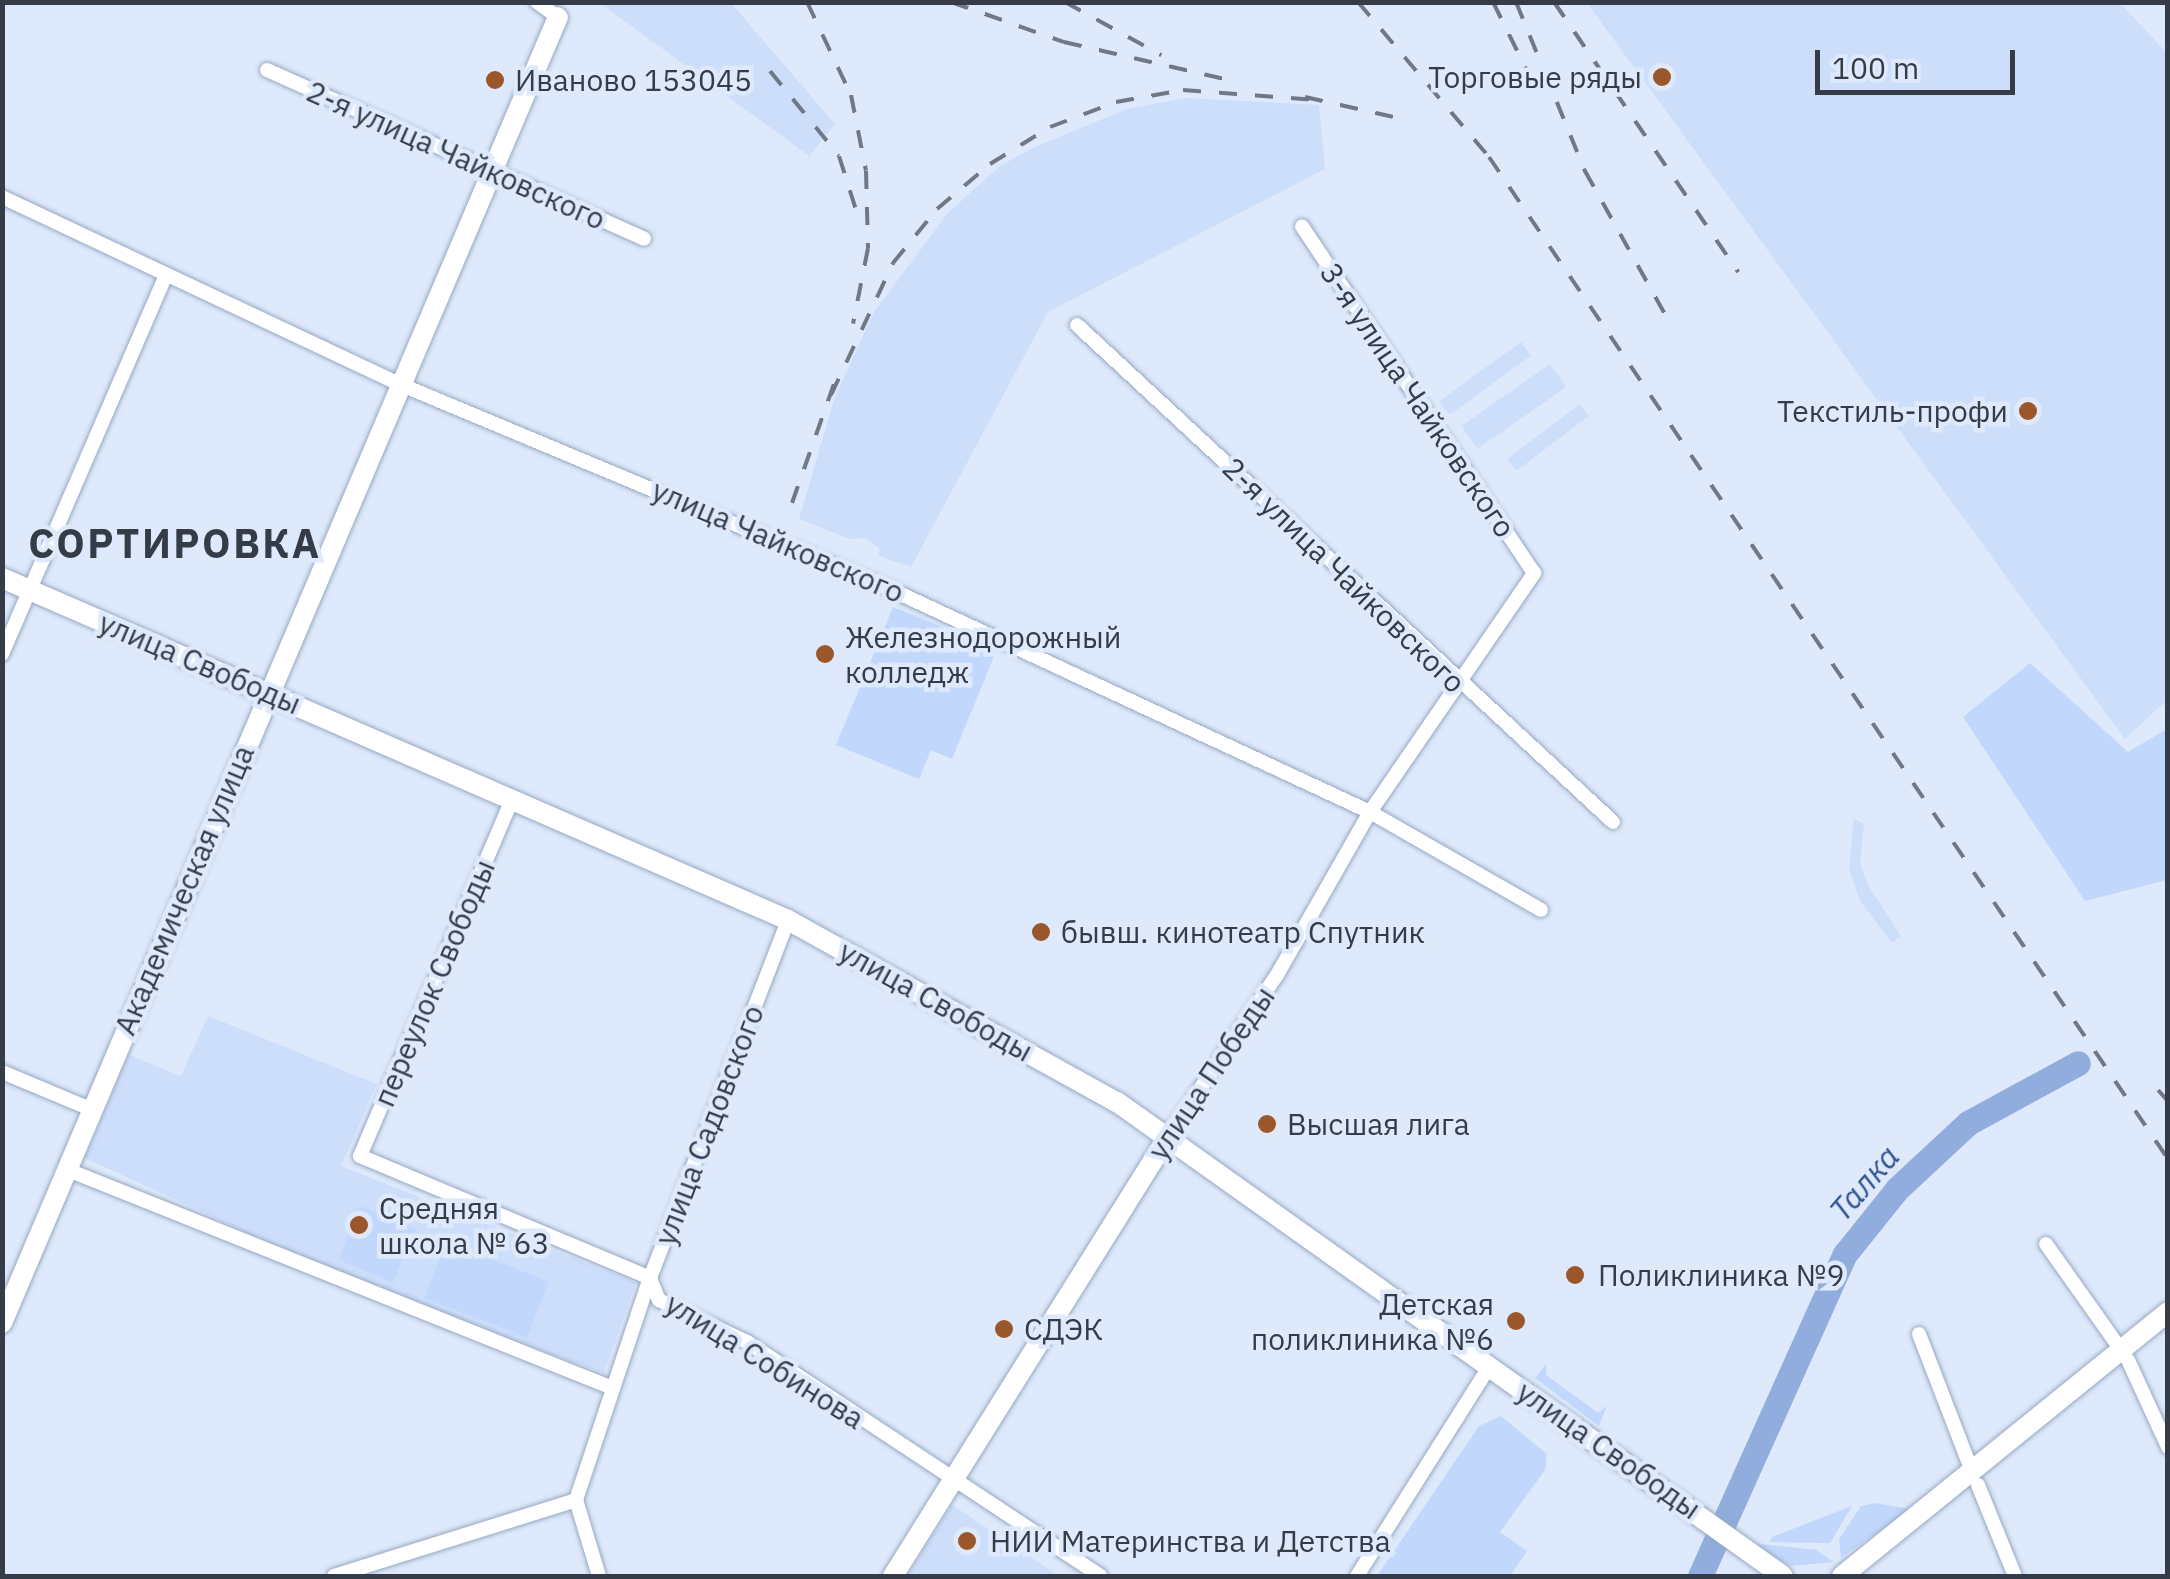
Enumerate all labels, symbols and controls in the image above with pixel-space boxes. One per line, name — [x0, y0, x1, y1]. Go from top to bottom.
scale bar — [1820, 30, 2020, 92]
text: 100 m — [1832, 48, 1919, 87]
place label: Торговые ряды — [1428, 59, 1642, 95]
place label: Иваново 153045 — [515, 62, 752, 98]
marker: Торговые ряды — [1651, 66, 1673, 88]
marker: Иваново 153045 — [484, 69, 506, 91]
street label: 2-я улица Чайковского — [301, 73, 611, 237]
street label: 3-я улица Чайковского — [1313, 256, 1523, 544]
place label: Текстиль-профи — [1777, 393, 2008, 429]
marker: Текстиль-профи — [2017, 400, 2039, 422]
street label: 2-я улица Чайковского — [1215, 450, 1473, 700]
street label: улица Чайковского — [647, 472, 909, 610]
district label: СОРТИРОВКА — [28, 519, 322, 567]
street label: улица Свободы — [94, 604, 306, 722]
place label: Железнодорожный колледж — [845, 619, 1121, 690]
marker: Железнодорожный колледж — [814, 643, 836, 665]
street label: Академическая улица — [107, 740, 261, 1040]
street label: переулок Свободы — [366, 854, 502, 1112]
place label: бывш. кинотеатр Спутник — [1061, 914, 1425, 950]
marker: бывш. кинотеатр Спутник — [1030, 921, 1052, 943]
street label: улица Свободы — [833, 933, 1039, 1069]
street label: улица Победы — [1140, 980, 1282, 1166]
street label: улица Садовского — [647, 1000, 771, 1250]
place label: Высшая лига — [1287, 1106, 1470, 1142]
marker: Высшая лига — [1256, 1113, 1278, 1135]
water label: Талка — [1821, 1137, 1907, 1229]
place label: Средняя школа № 63 — [379, 1190, 550, 1260]
marker: Средняя школа № 63 — [348, 1214, 370, 1236]
place label: Поликлиника №9 — [1598, 1257, 1845, 1293]
marker: Поликлиника №9 — [1562, 1262, 1588, 1288]
street label: улица Собинова — [659, 1285, 871, 1437]
place label: Детская поликлиника №6 — [1251, 1286, 1494, 1356]
marker: Детская поликлиника №6 — [1503, 1308, 1529, 1334]
place label: СДЭК — [1024, 1311, 1103, 1347]
marker: СДЭК — [993, 1318, 1015, 1340]
street label: улица Свободы — [1510, 1373, 1708, 1527]
place label: НИИ Материнства и Детства — [990, 1523, 1391, 1559]
marker: НИИ Материнства и Детства — [954, 1528, 980, 1554]

